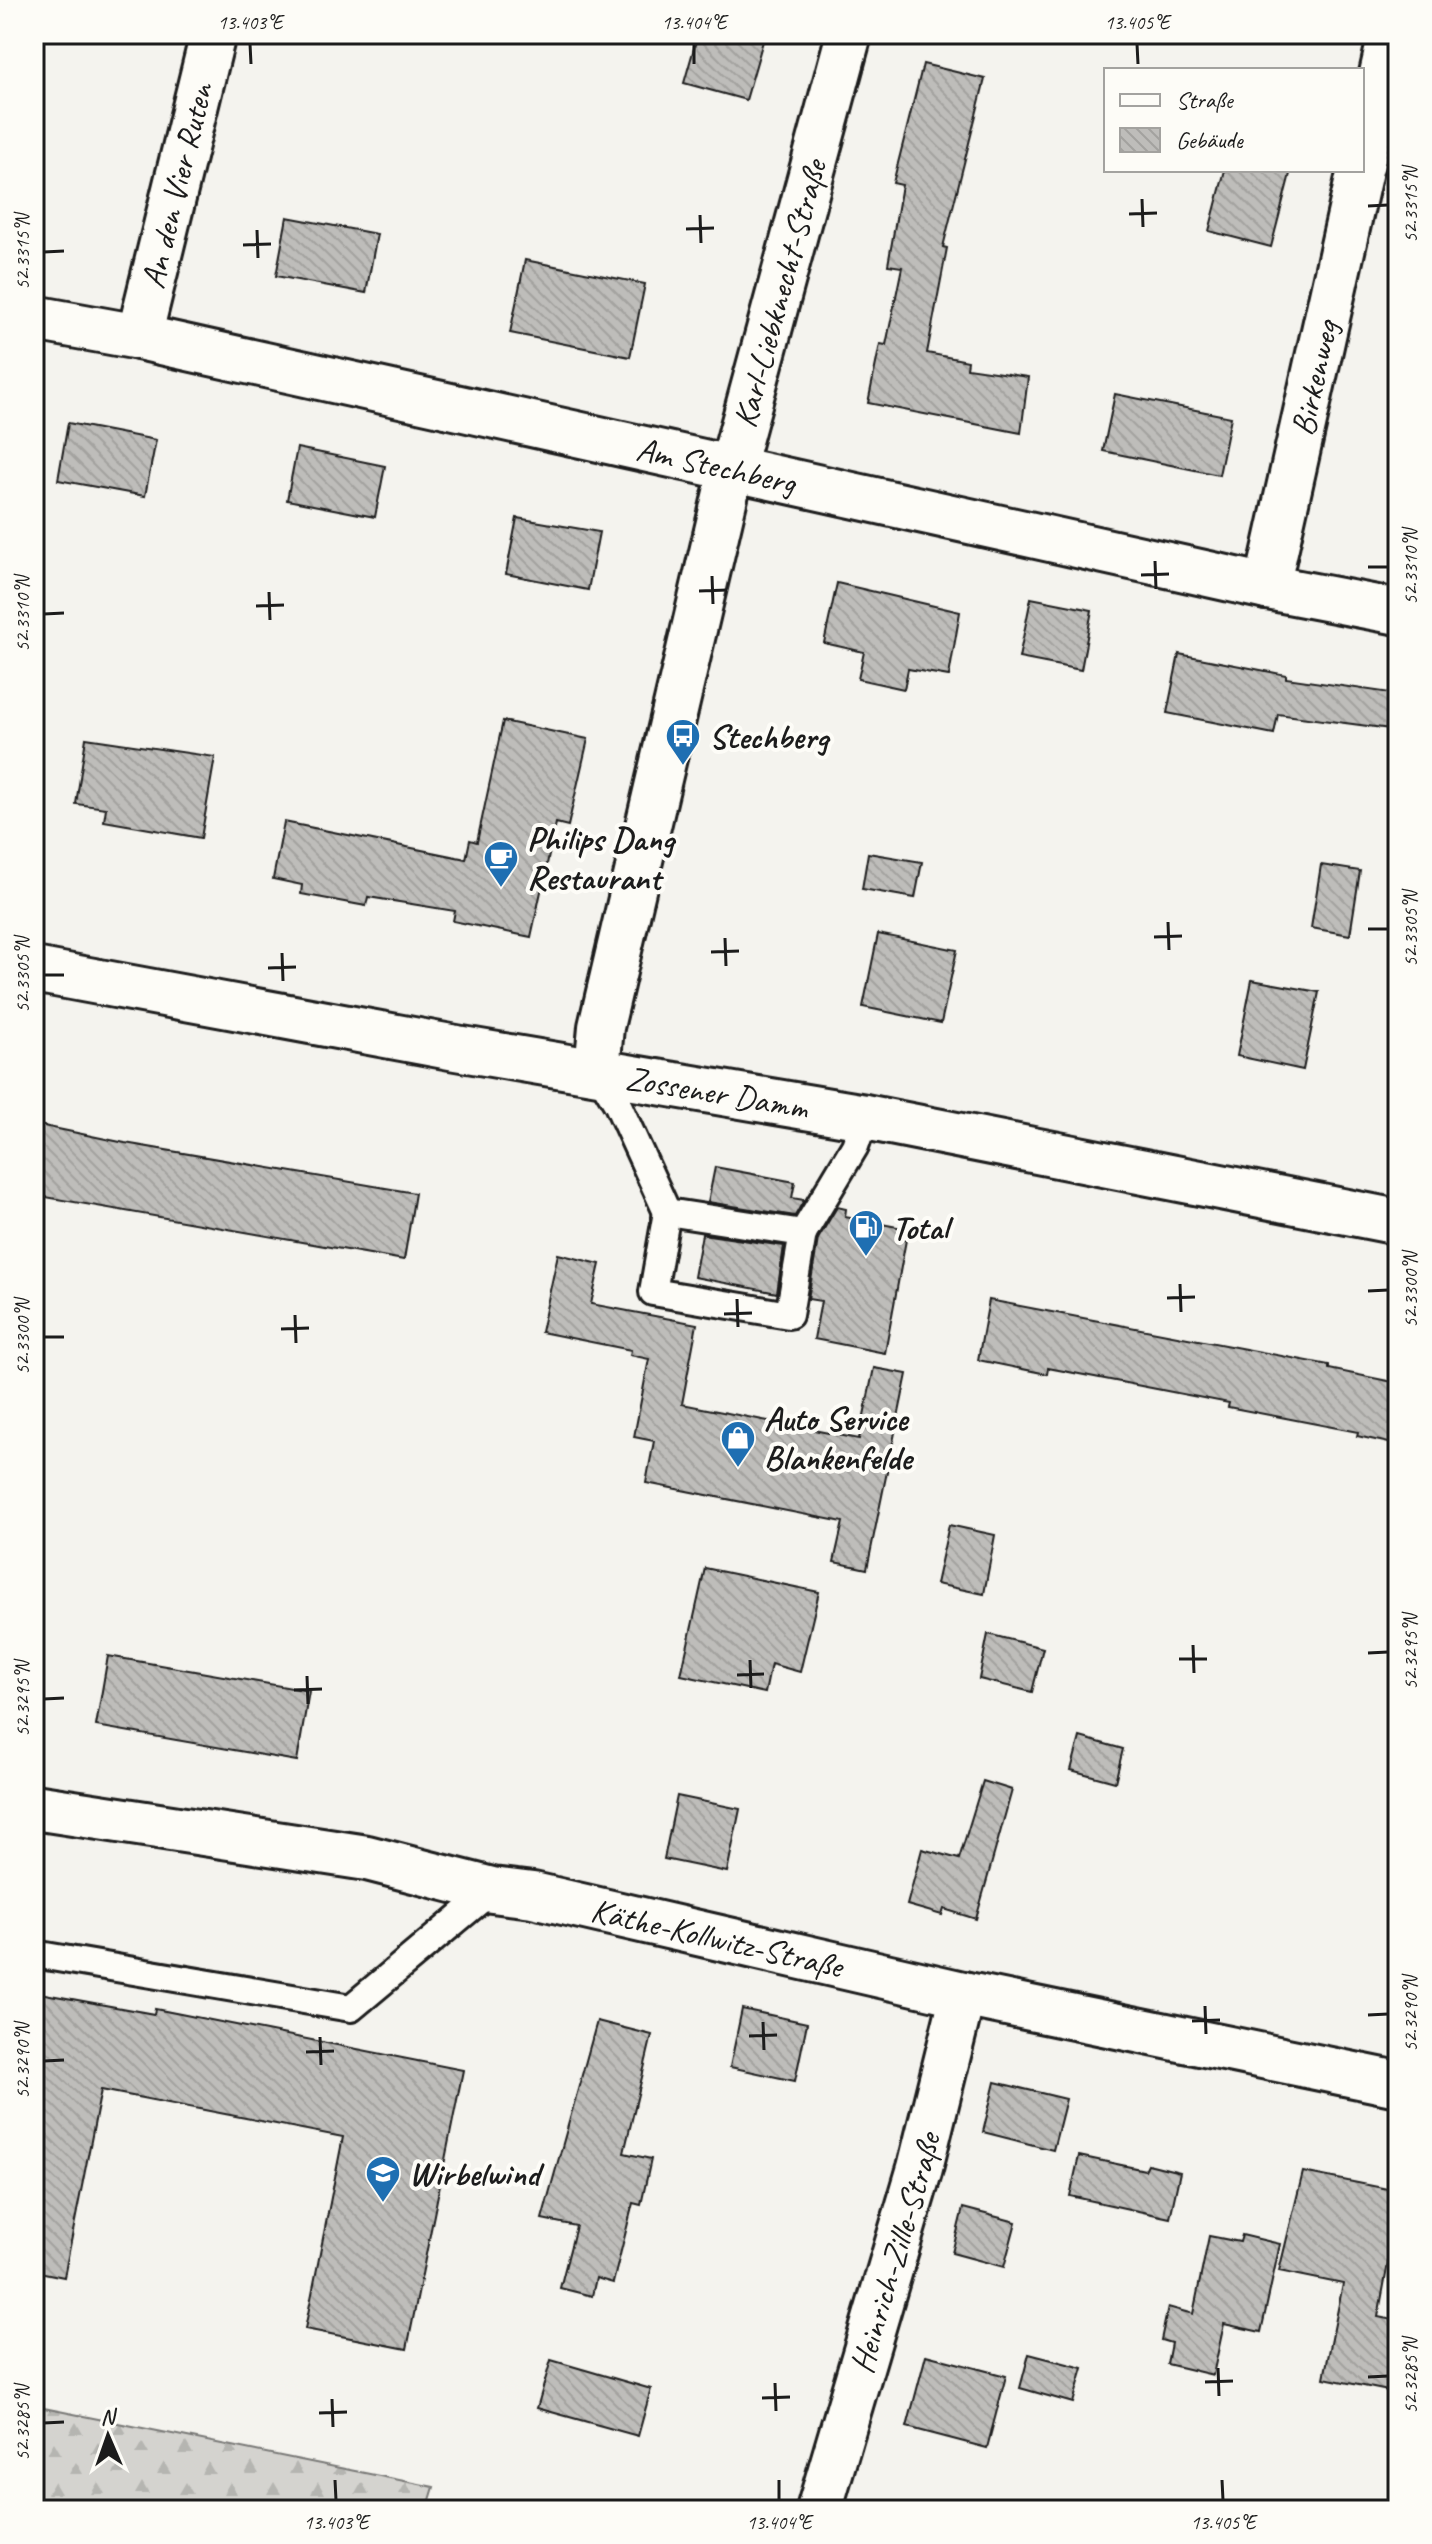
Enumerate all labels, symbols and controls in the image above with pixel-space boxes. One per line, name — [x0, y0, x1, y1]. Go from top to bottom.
text: 13.403°E — [217, 10, 285, 35]
text: 13.404°E — [661, 10, 729, 35]
text: 13.405°E — [1104, 10, 1172, 35]
legend — [1104, 68, 1364, 172]
street label: An den Vier Ruten — [131, 77, 223, 293]
text: Straße — [1176, 85, 1235, 115]
text: Gebäude — [1176, 125, 1245, 155]
street label: Karl-Liebknecht-Straße — [723, 152, 837, 432]
text: 52.3315°N — [1398, 164, 1423, 243]
text: 52.3315°N — [10, 211, 35, 290]
street label: Birkenweg — [1280, 314, 1348, 440]
street label: Am Stechberg — [633, 427, 802, 504]
text: 52.3310°N — [1398, 526, 1423, 605]
text: 52.3310°N — [10, 573, 35, 652]
place label: Stechberg — [709, 715, 831, 758]
bus stop icon: Stechberg — [664, 717, 702, 767]
place label: Philips Dang Restaurant — [527, 817, 677, 899]
cafe icon: Philips Dang Restaurant — [482, 839, 520, 889]
text: 52.3305°N — [1398, 888, 1423, 967]
text: 52.3305°N — [10, 934, 35, 1013]
street label: Zossener Damm — [623, 1056, 812, 1129]
place label: Total — [892, 1206, 954, 1249]
fuel station icon: Total — [847, 1208, 885, 1258]
text: 52.3300°N — [1398, 1249, 1423, 1328]
text: 52.3300°N — [10, 1296, 35, 1375]
place label: Auto Service Blankenfelde — [764, 1397, 915, 1479]
shop icon: Auto Service Blankenfelde — [719, 1419, 757, 1469]
text: 52.3295°N — [1398, 1611, 1423, 1690]
text: 52.3295°N — [10, 1658, 35, 1737]
street label: Käthe-Kollwitz-Straße — [587, 1888, 850, 1988]
text: 52.3290°N — [1398, 1973, 1423, 2052]
text: 52.3290°N — [10, 2020, 35, 2099]
street label: Heinrich-Zille-Straße — [840, 2126, 951, 2378]
place label: Wirbelwind — [409, 2152, 545, 2195]
school or university icon: Wirbelwind — [364, 2154, 402, 2204]
text: 52.3285°N — [1398, 2335, 1423, 2414]
text: 52.3285°N — [10, 2382, 35, 2461]
north arrow — [68, 2396, 148, 2476]
text: N — [100, 2403, 118, 2431]
text: 13.403°E — [303, 2510, 371, 2535]
text: 13.404°E — [746, 2510, 814, 2535]
text: 13.405°E — [1190, 2510, 1258, 2535]

